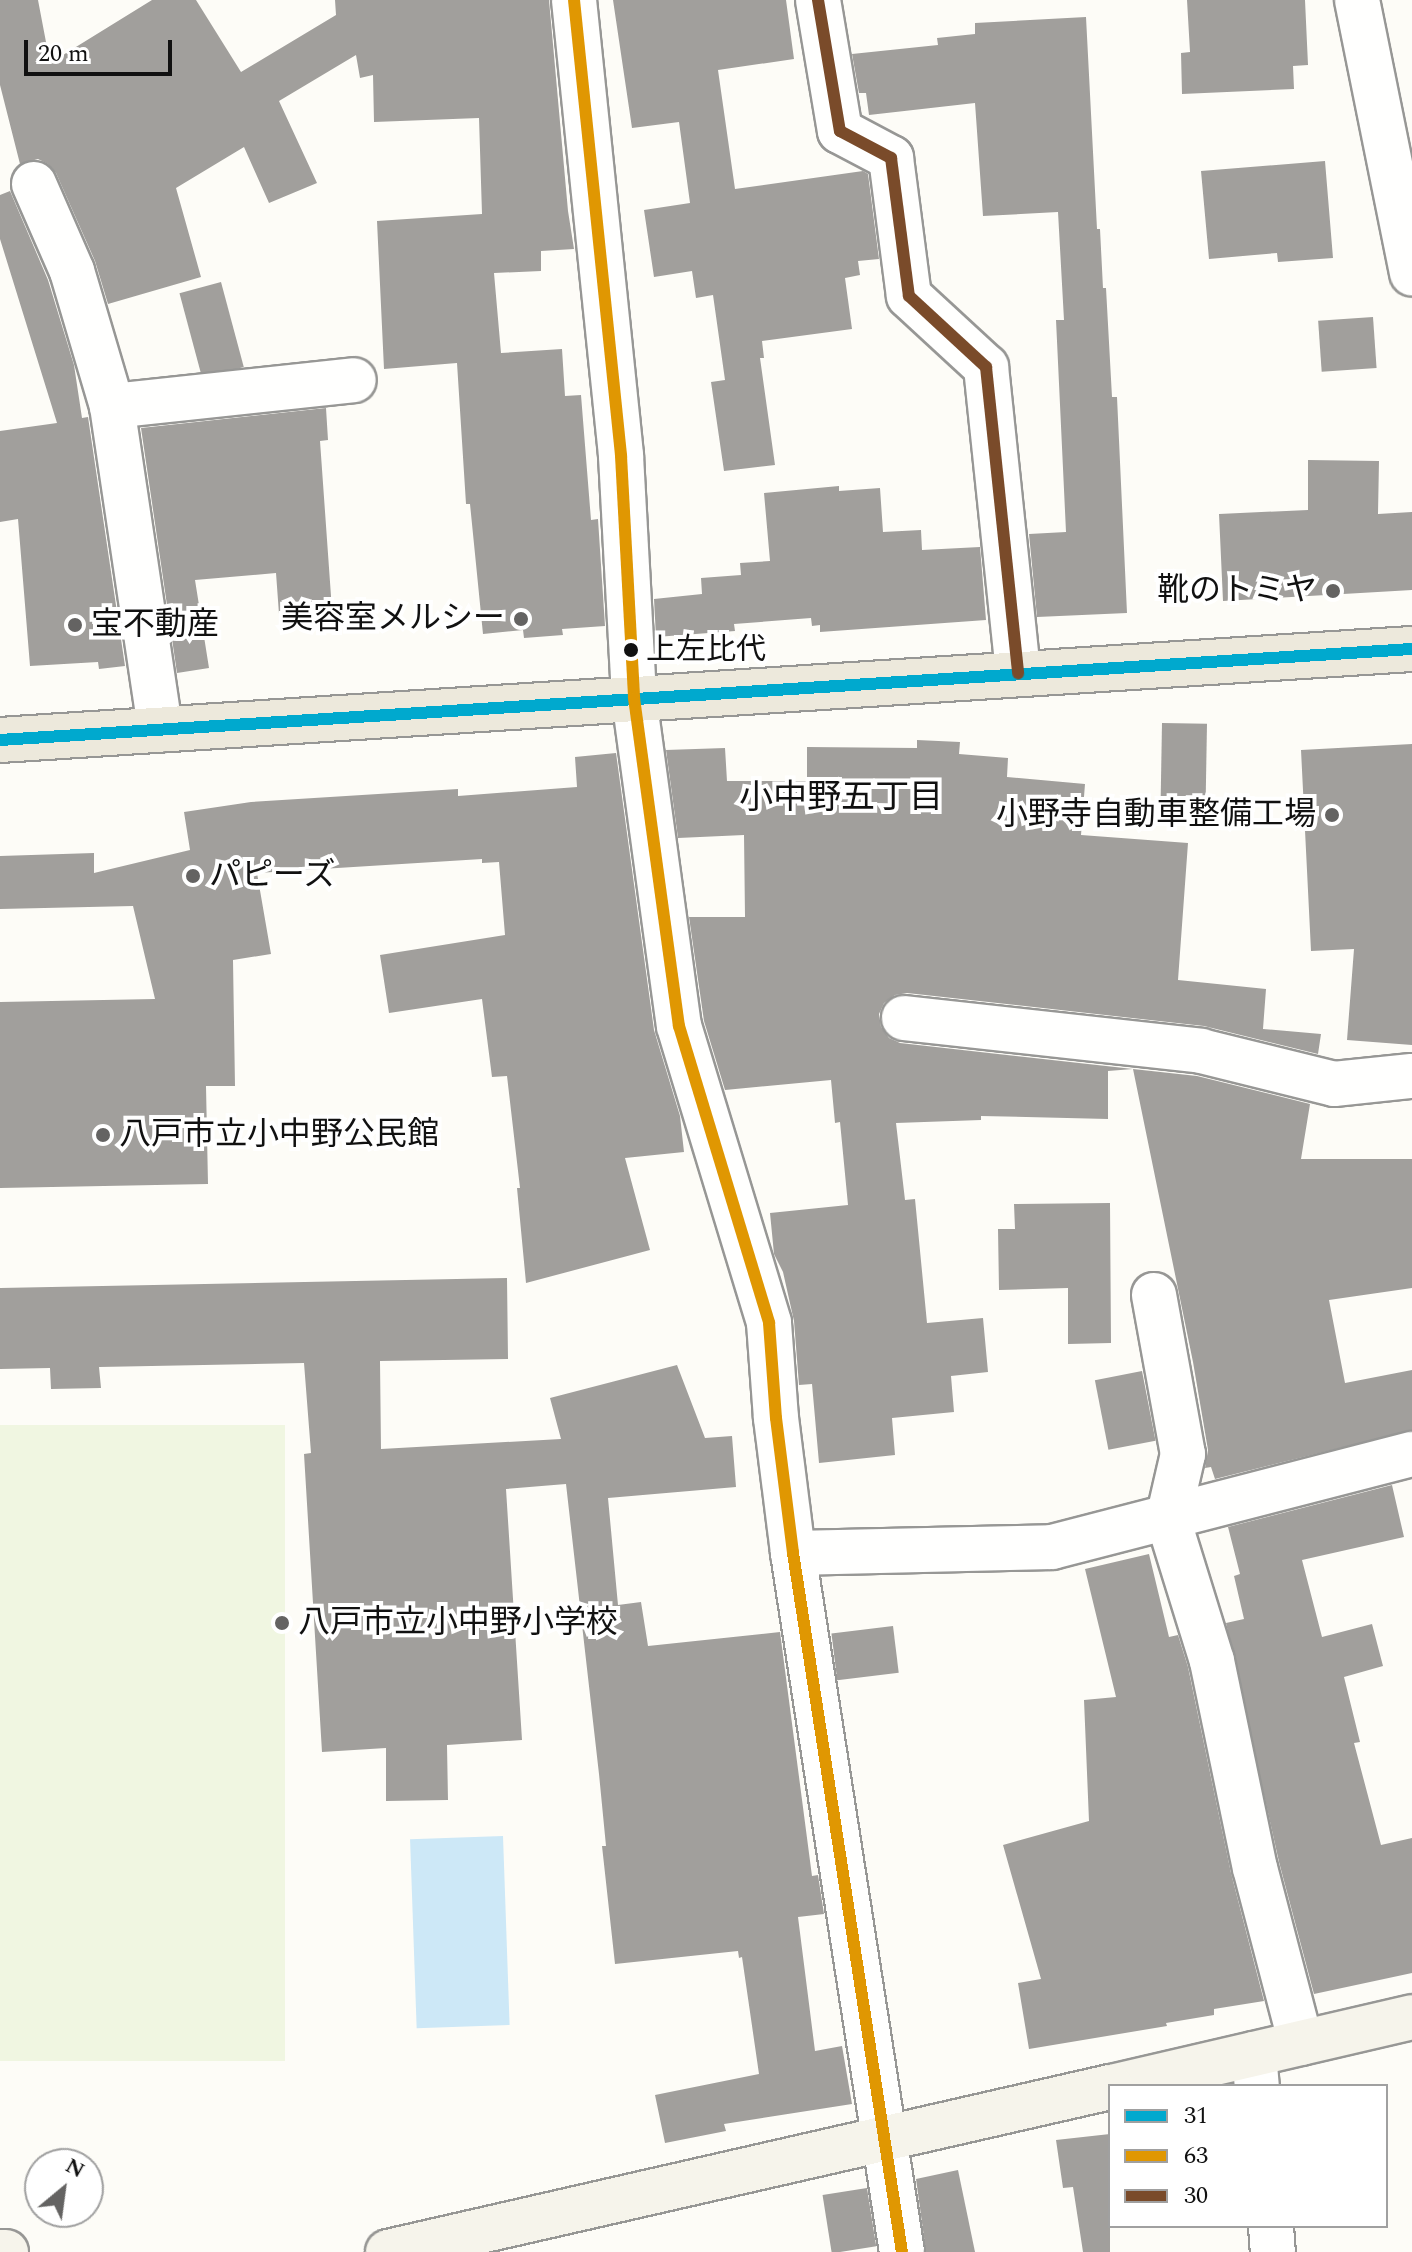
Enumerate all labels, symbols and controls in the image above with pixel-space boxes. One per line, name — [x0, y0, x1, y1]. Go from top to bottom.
scale bar — [28, 24, 176, 74]
text: 20 m — [38, 36, 89, 72]
place label: 靴のトミヤ — [1157, 572, 1317, 610]
marker: 靴のトミヤ — [1324, 582, 1342, 600]
place label: 美容室メルシー — [281, 600, 505, 638]
place label: 宝不動産 — [91, 606, 219, 644]
marker: 美容室メルシー — [512, 610, 530, 628]
marker: 宝不動産 — [66, 616, 84, 634]
place label: 上左比代 — [646, 632, 766, 668]
marker: 上左比代 — [623, 642, 639, 658]
district label: 小中野五丁目 — [739, 779, 943, 819]
place label: 小野寺自動車整備工場 — [996, 796, 1316, 834]
marker: 小野寺自動車整備工場 — [1323, 806, 1341, 824]
place label: パピーズ — [209, 857, 337, 895]
marker: パピーズ — [184, 867, 202, 885]
place label: 八戸市立小中野公民館 — [119, 1116, 439, 1154]
marker: 八戸市立小中野公民館 — [94, 1126, 112, 1144]
place label: 八戸市立小中野小学校 — [298, 1604, 618, 1642]
marker: 八戸市立小中野小学校 — [273, 1614, 291, 1632]
legend — [1108, 2084, 1388, 2228]
text: 31 — [1184, 2098, 1208, 2134]
text: 63 — [1184, 2138, 1208, 2174]
north arrow — [24, 2148, 104, 2228]
text: N — [59, 2150, 91, 2187]
text: 30 — [1184, 2178, 1208, 2214]

